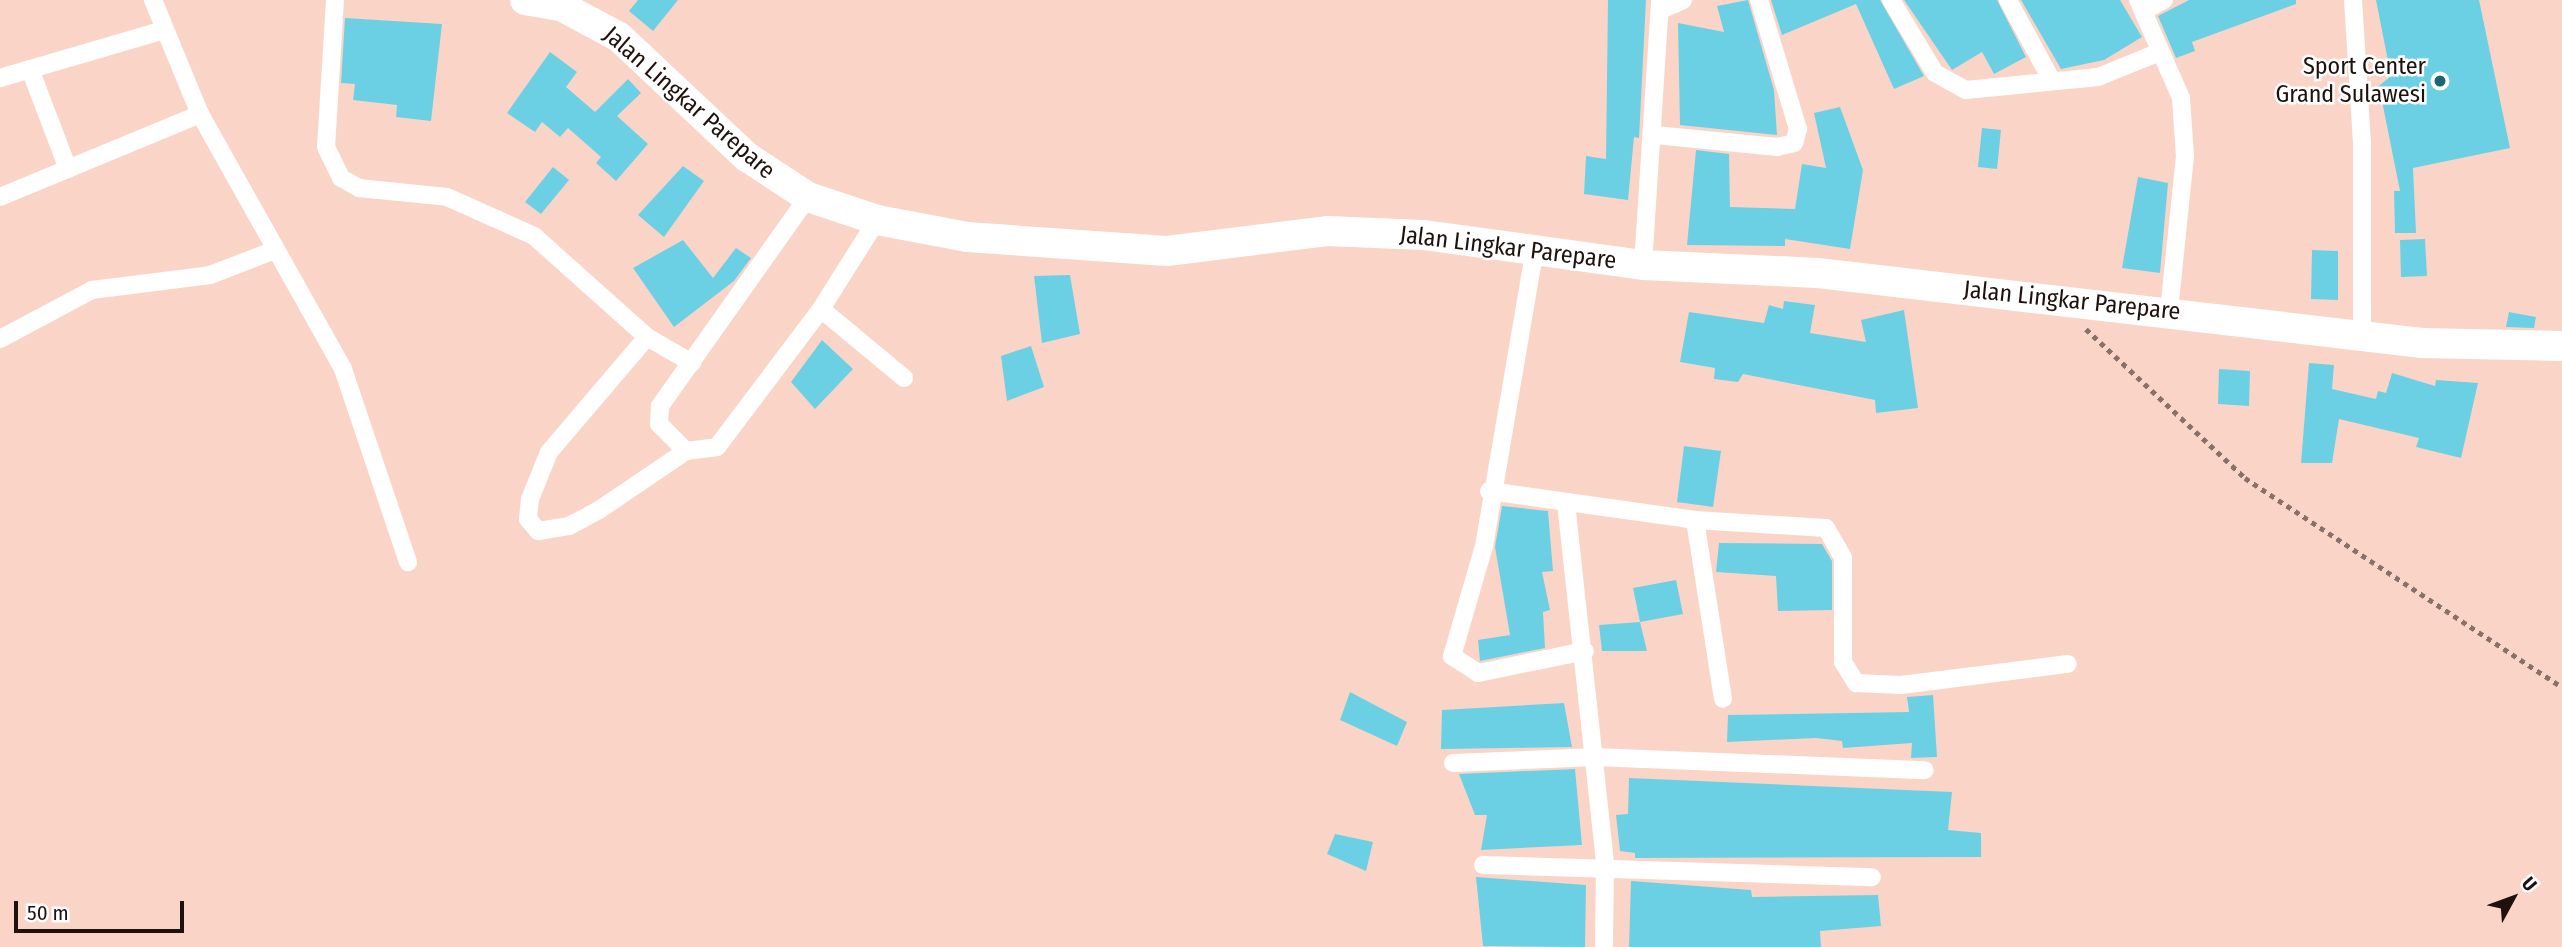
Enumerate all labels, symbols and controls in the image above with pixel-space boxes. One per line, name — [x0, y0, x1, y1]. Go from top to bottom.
street label: Jalan Lingkar Parepare — [597, 21, 781, 185]
place label: Sport Center Grand Sulawesi — [2276, 53, 2426, 109]
marker: Sport Center Grand Sulawesi — [2432, 73, 2448, 89]
street label: Jalan Lingkar Parepare — [1398, 220, 1618, 276]
street label: Jalan Lingkar Parepare — [1962, 275, 2182, 327]
north arrow — [2478, 863, 2548, 933]
text: U — [2517, 872, 2542, 896]
scale bar — [18, 888, 187, 932]
text: 50 m — [27, 900, 69, 926]

